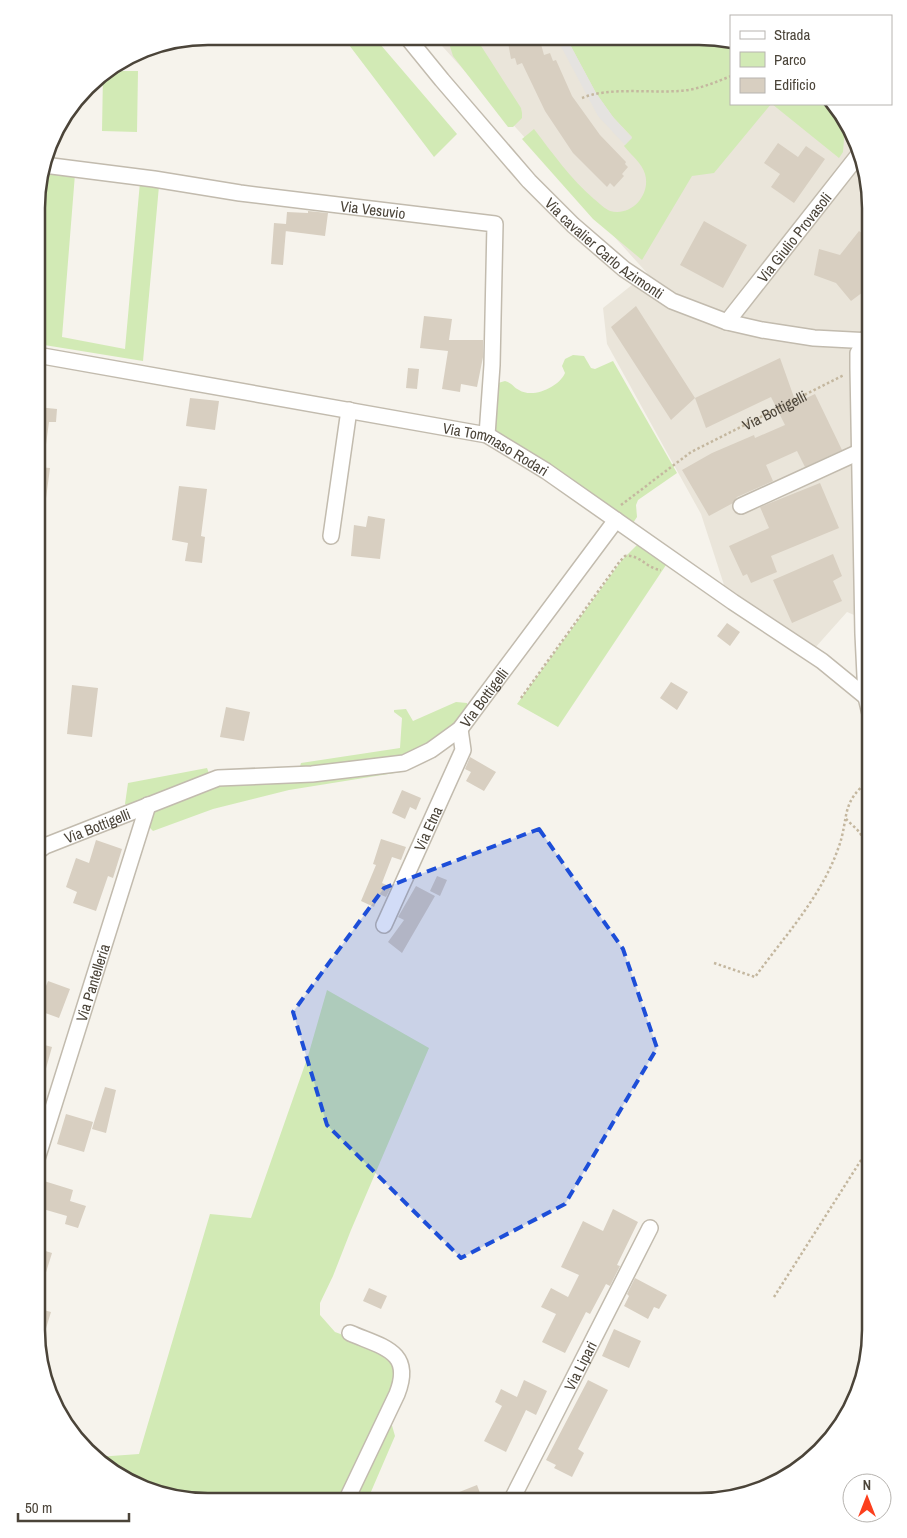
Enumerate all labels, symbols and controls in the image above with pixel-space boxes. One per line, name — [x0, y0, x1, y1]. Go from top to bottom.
legend — [730, 15, 892, 105]
text: Strada — [774, 24, 810, 45]
text: Parco — [774, 49, 806, 70]
text: Edificio — [774, 74, 816, 95]
street label: Via Giulio Provasoli — [752, 188, 836, 287]
street label: Via cavalier Carlo Azimonti — [541, 193, 668, 303]
street label: Via Vesuvio — [339, 195, 407, 224]
street label: Via Bottigelli — [738, 385, 810, 435]
street label: Via Tommaso Rodari — [441, 417, 553, 481]
street label: Via Bottigelli — [454, 663, 513, 731]
street label: Via Etna — [408, 802, 447, 854]
street label: Via Bottigelli — [61, 803, 133, 848]
street label: Via Pantelleria — [70, 941, 114, 1024]
street label: Via Lipari — [559, 1337, 601, 1394]
north arrow — [842, 1473, 892, 1523]
text: N — [863, 1476, 871, 1494]
scale bar — [18, 1490, 129, 1522]
text: 50 m — [25, 1497, 52, 1518]

